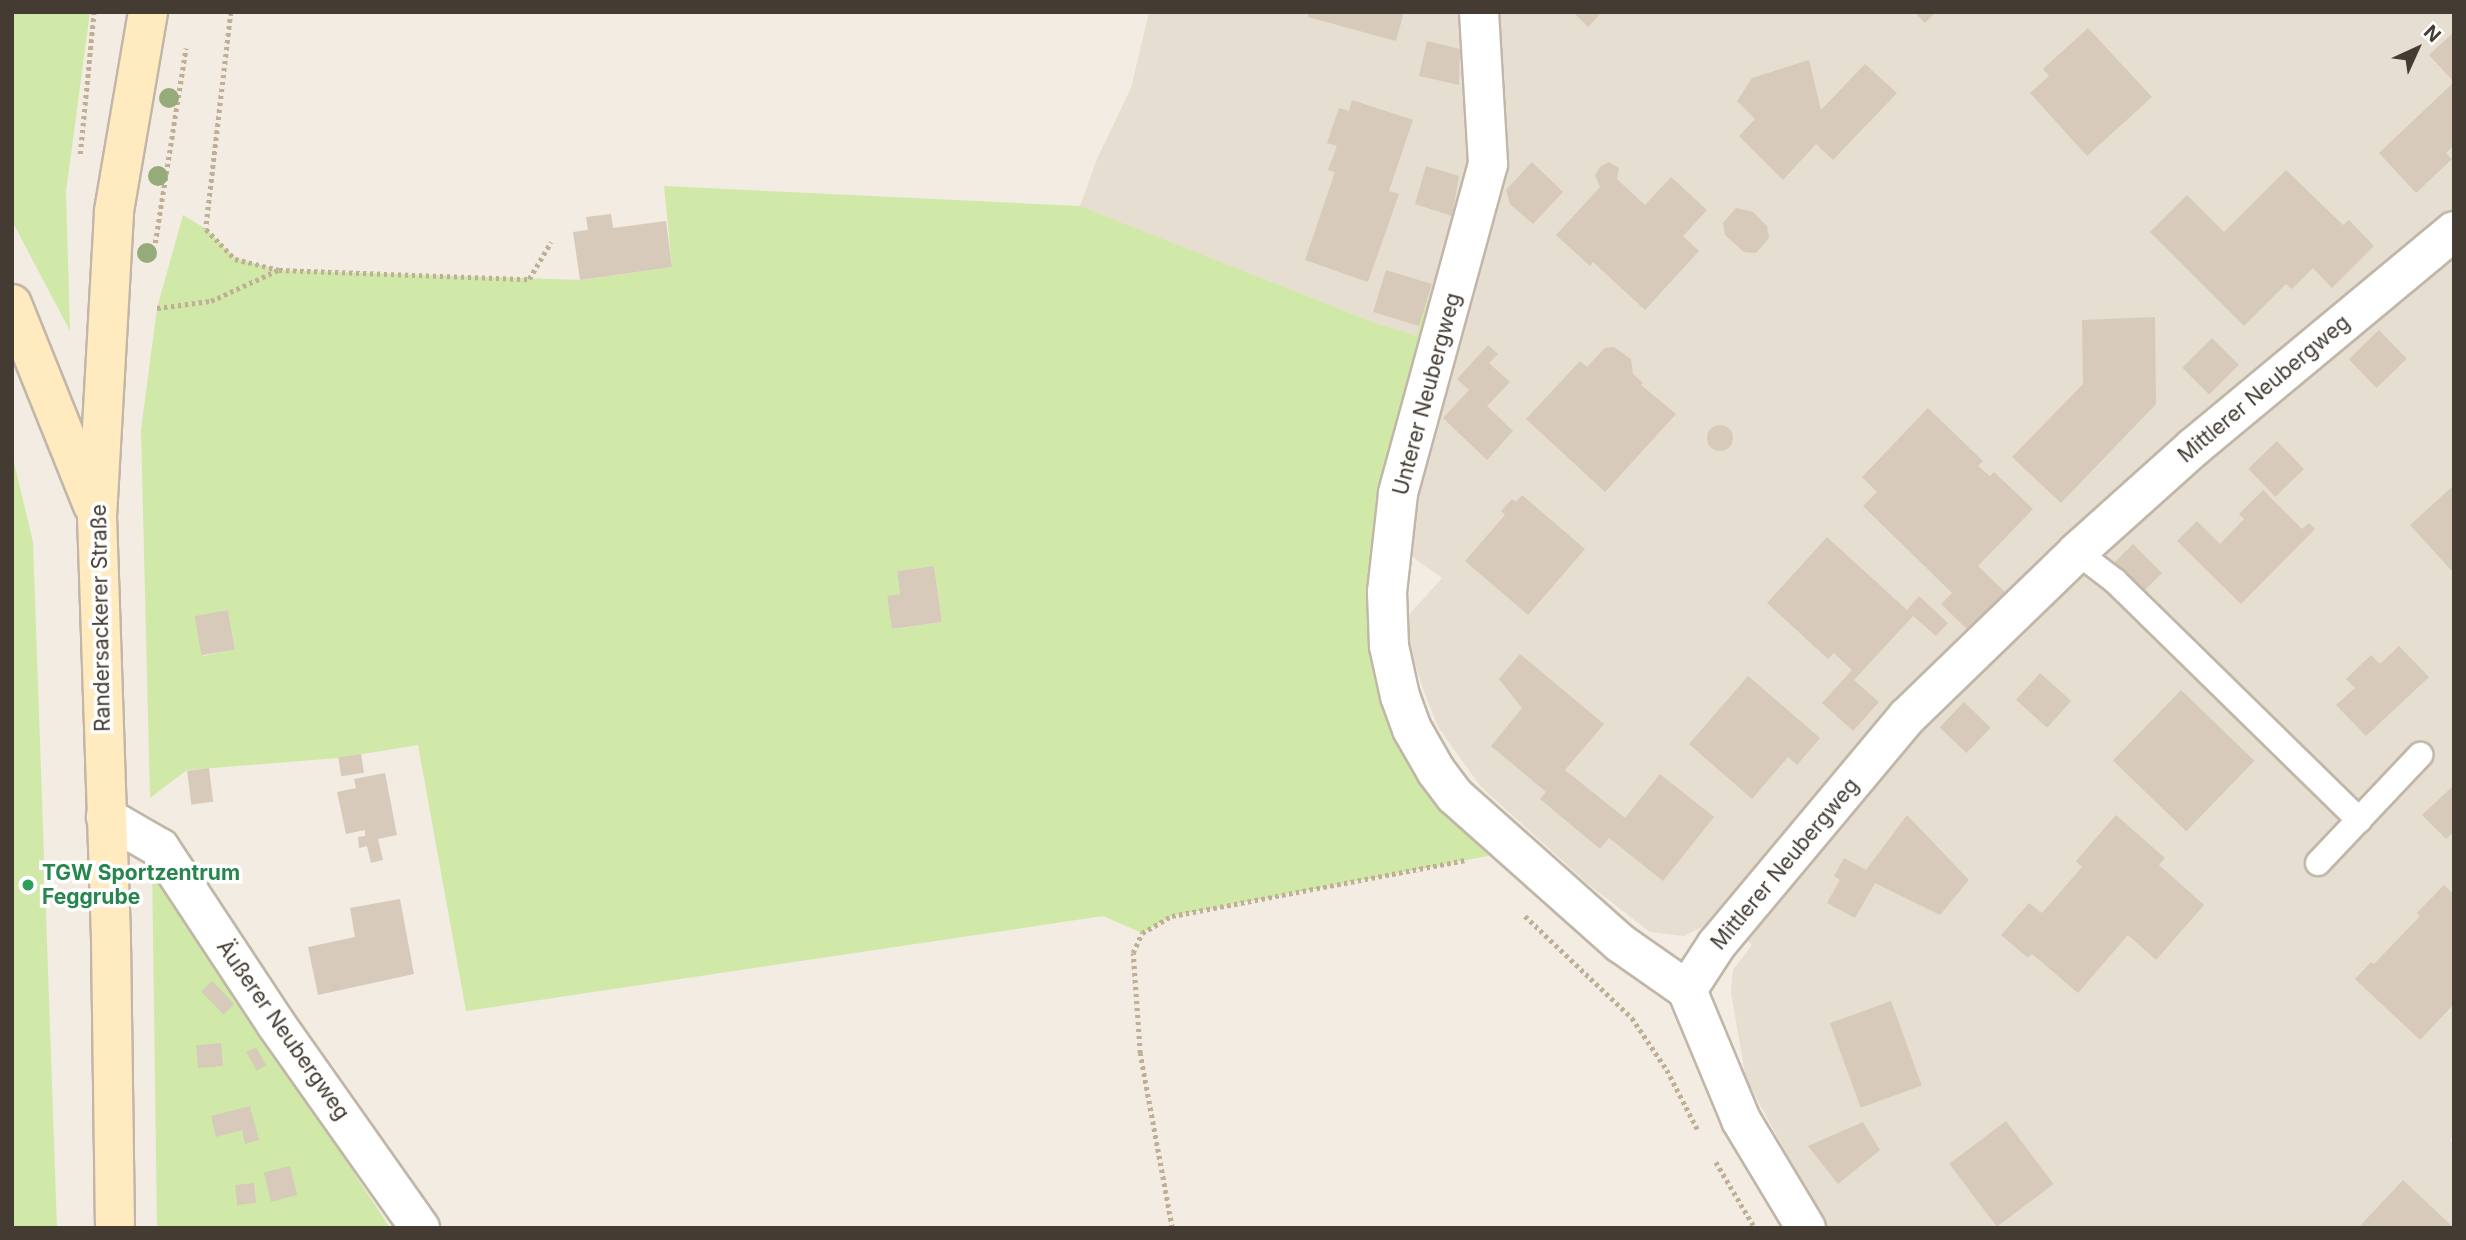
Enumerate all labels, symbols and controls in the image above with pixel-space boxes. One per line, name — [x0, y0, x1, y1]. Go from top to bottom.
north arrow — [2382, 14, 2452, 84]
text: N — [2419, 21, 2445, 47]
street label: Unterer Neubergweg — [1388, 290, 1466, 498]
street label: Mittlerer Neubergweg — [2173, 310, 2355, 468]
street label: Randersackerer Straße — [86, 504, 116, 732]
street label: Mittlerer Neubergweg — [1706, 773, 1864, 955]
place label: TGW Sportzentrum Feggrube — [42, 860, 240, 910]
marker: TGW Sportzentrum Feggrube — [20, 877, 36, 893]
street label: Äußerer Neubergweg — [211, 935, 355, 1125]

